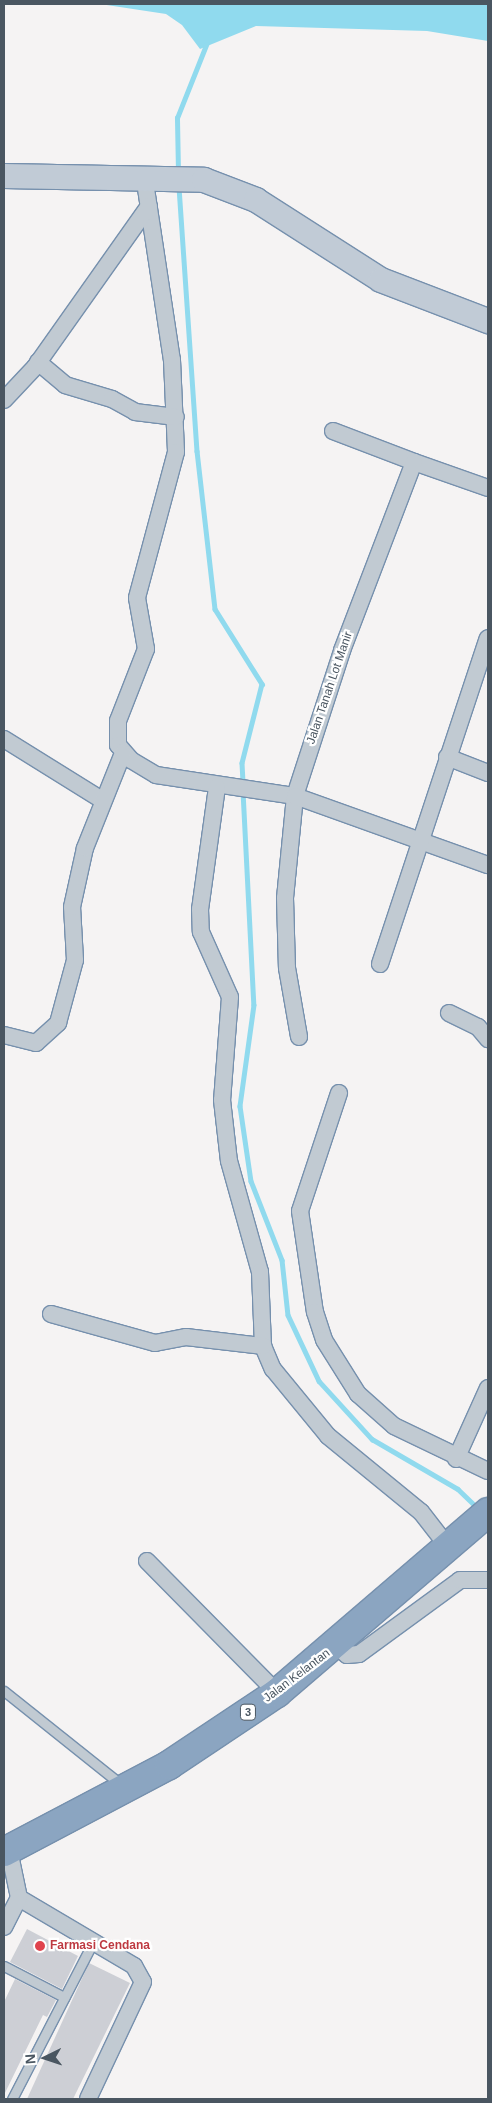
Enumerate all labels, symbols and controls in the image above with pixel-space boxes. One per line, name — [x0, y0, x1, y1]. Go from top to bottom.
street label: Jalan Tanah Lot Manir — [304, 630, 356, 746]
street label: Jalan Kelantan — [261, 1646, 333, 1706]
road number: 3 — [239, 1704, 257, 1720]
place label: Farmasi Cendana — [50, 1939, 150, 1953]
marker: Farmasi Cendana — [34, 1940, 46, 1952]
north arrow — [20, 2033, 70, 2083]
text: N — [22, 2053, 38, 2065]

